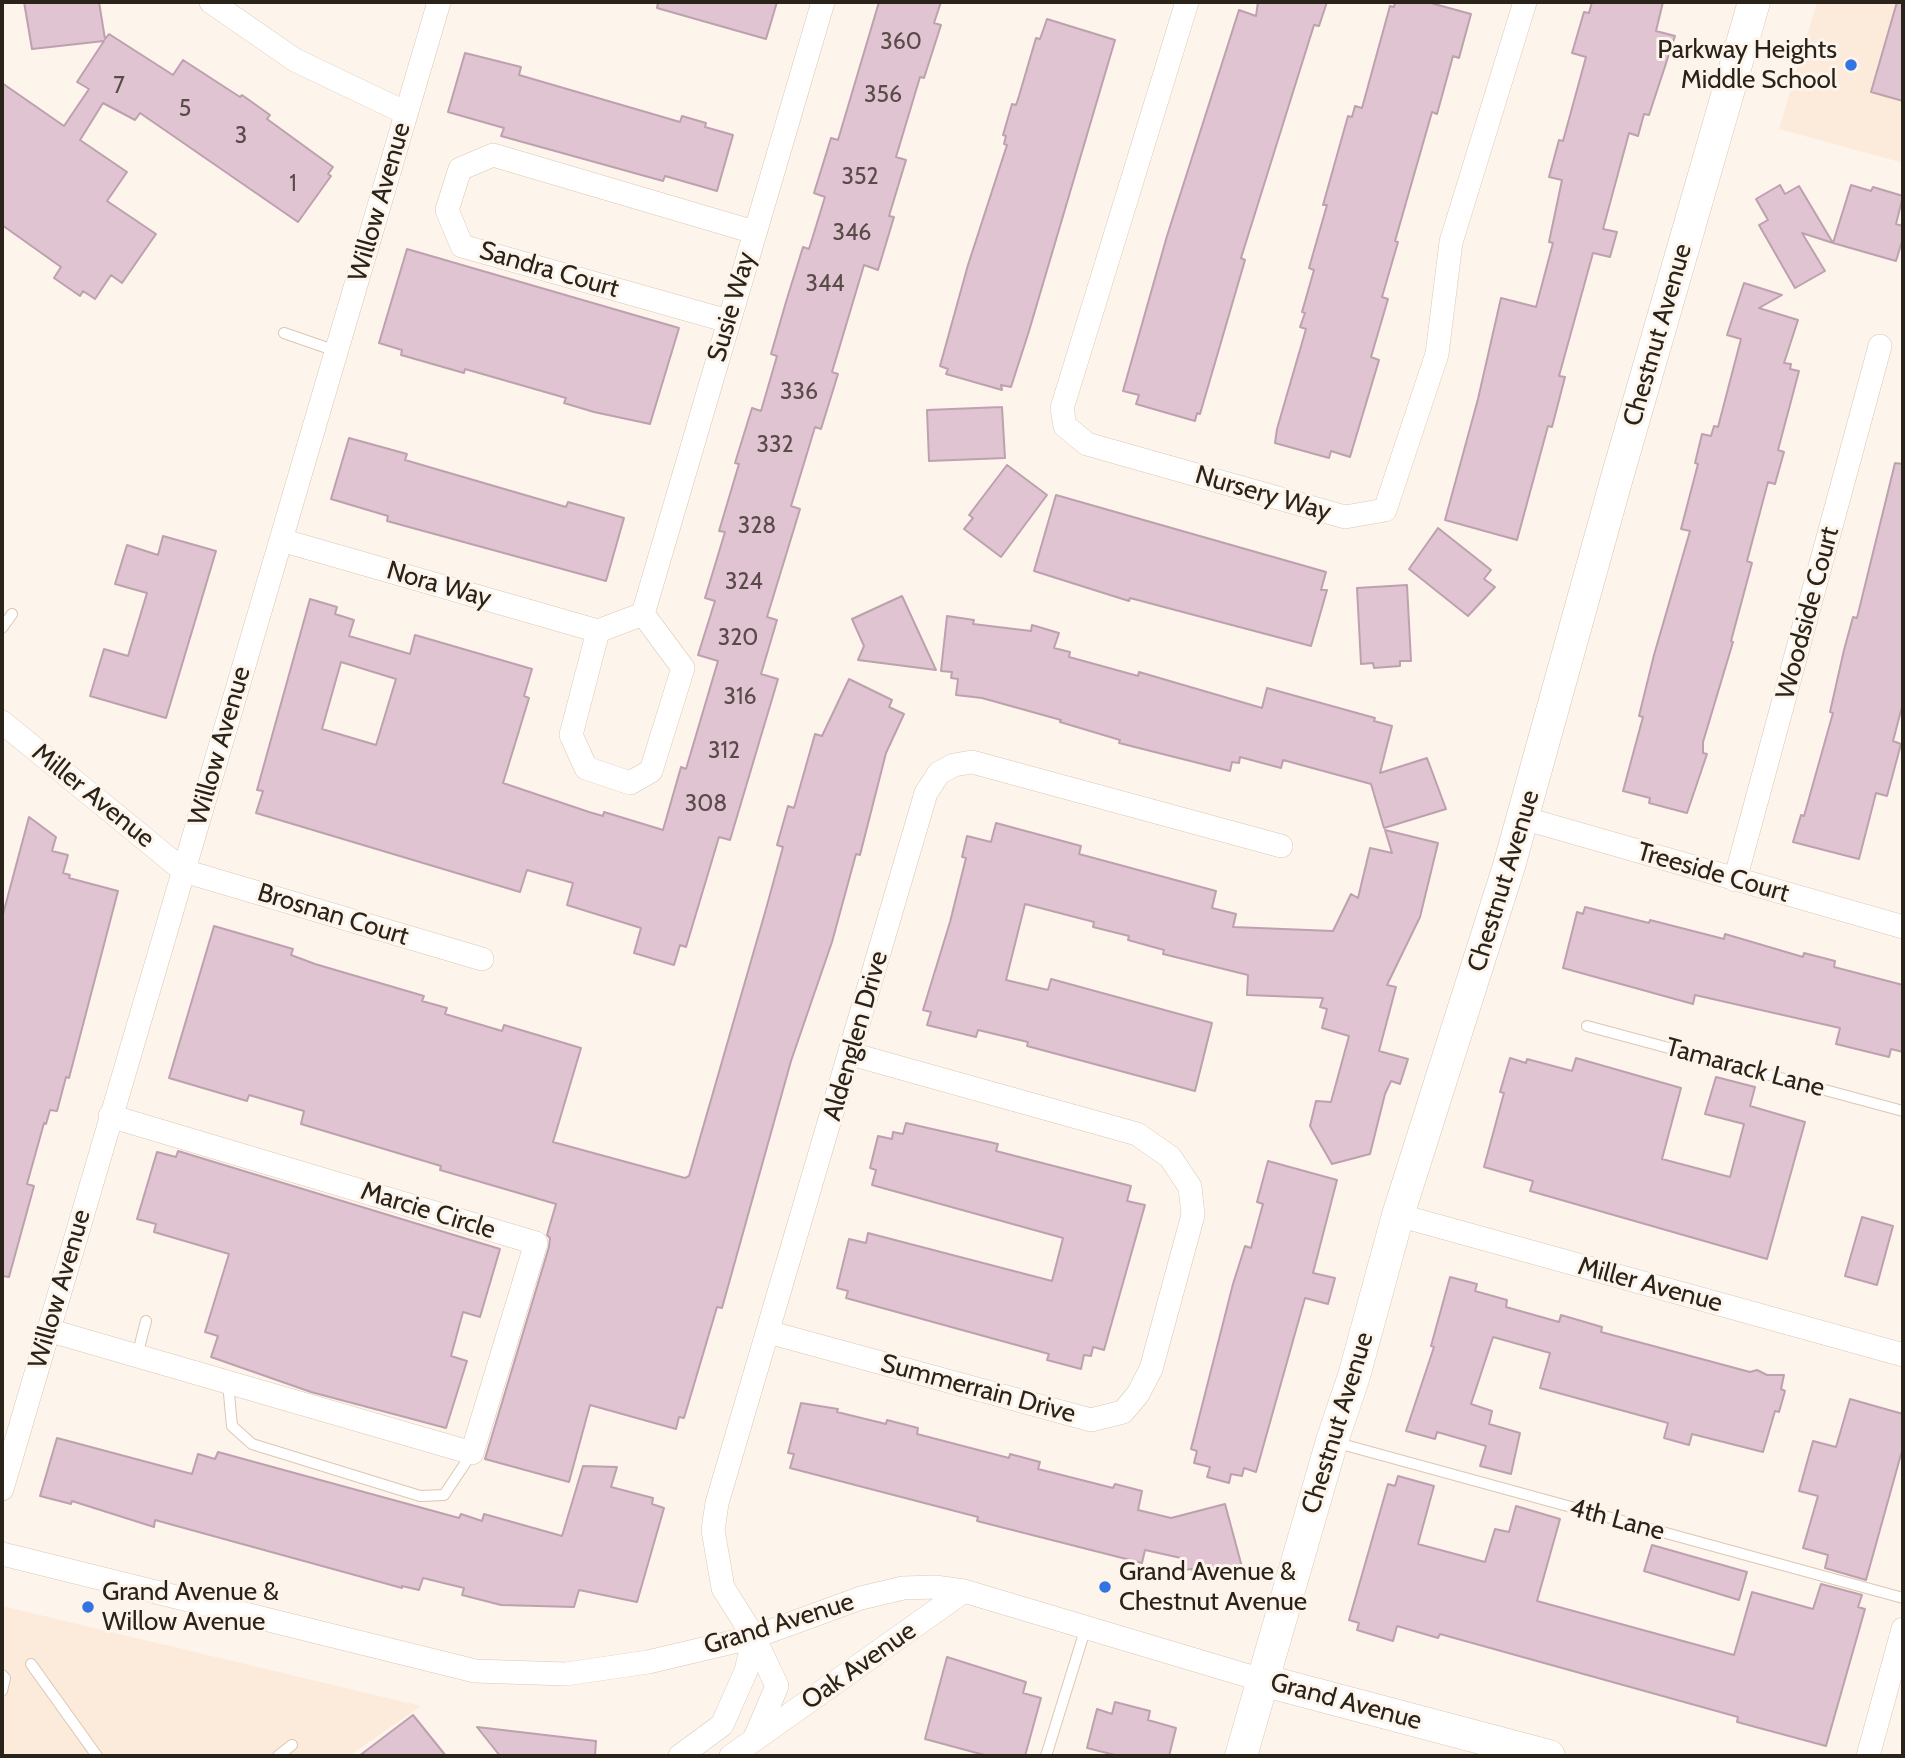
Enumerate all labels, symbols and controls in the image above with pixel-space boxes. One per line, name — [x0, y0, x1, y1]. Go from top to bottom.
house number: 360 — [880, 28, 922, 56]
place label: Parkway Heights Middle School — [1657, 34, 1837, 96]
marker: Parkway Heights Middle School — [1843, 57, 1859, 73]
house number: 7 — [113, 72, 125, 100]
house number: 356 — [864, 81, 902, 109]
house number: 5 — [179, 95, 191, 123]
street label: Willow Avenue — [342, 119, 418, 285]
house number: 3 — [235, 122, 247, 150]
house number: 352 — [842, 163, 878, 191]
house number: 1 — [289, 170, 297, 198]
house number: 346 — [833, 219, 871, 247]
street label: Sandra Court — [476, 235, 622, 305]
street label: Chestnut Avenue — [1617, 240, 1699, 430]
street label: Susie Way — [701, 249, 763, 365]
house number: 344 — [805, 270, 845, 298]
house number: 336 — [780, 378, 818, 406]
house number: 332 — [757, 431, 793, 459]
street label: Nursery Way — [1192, 460, 1334, 528]
house number: 328 — [738, 512, 776, 540]
street label: Woodside Court — [1770, 523, 1846, 703]
street label: Nora Way — [383, 555, 495, 615]
house number: 324 — [725, 568, 763, 596]
house number: 320 — [718, 624, 758, 652]
street label: Willow Avenue — [182, 663, 258, 829]
house number: 316 — [723, 683, 757, 711]
street label: Miller Avenue — [26, 737, 160, 855]
house number: 312 — [708, 737, 740, 765]
street label: Chestnut Avenue — [1462, 786, 1546, 976]
house number: 308 — [685, 790, 727, 818]
street label: Treeside Court — [1633, 836, 1793, 910]
street label: Brosnan Court — [254, 877, 412, 953]
street label: Aldenglen Drive — [817, 948, 895, 1124]
street label: Tamarack Lane — [1662, 1032, 1828, 1104]
street label: Marcie Circle — [357, 1176, 499, 1246]
street label: Willow Avenue — [22, 1206, 98, 1372]
street label: Miller Avenue — [1574, 1251, 1726, 1319]
street label: Chestnut Avenue — [1296, 1328, 1380, 1518]
street label: Summerrain Drive — [877, 1348, 1079, 1430]
street label: 4th Lane — [1566, 1492, 1668, 1548]
place label: Grand Avenue & Chestnut Avenue — [1119, 1556, 1307, 1618]
place label: Grand Avenue & Willow Avenue — [102, 1576, 279, 1638]
marker: Grand Avenue & Chestnut Avenue — [1097, 1579, 1113, 1595]
street label: Grand Avenue — [700, 1586, 858, 1662]
marker: Grand Avenue & Willow Avenue — [80, 1599, 96, 1615]
street label: Oak Avenue — [796, 1615, 922, 1717]
street label: Grand Avenue — [1267, 1667, 1425, 1737]

